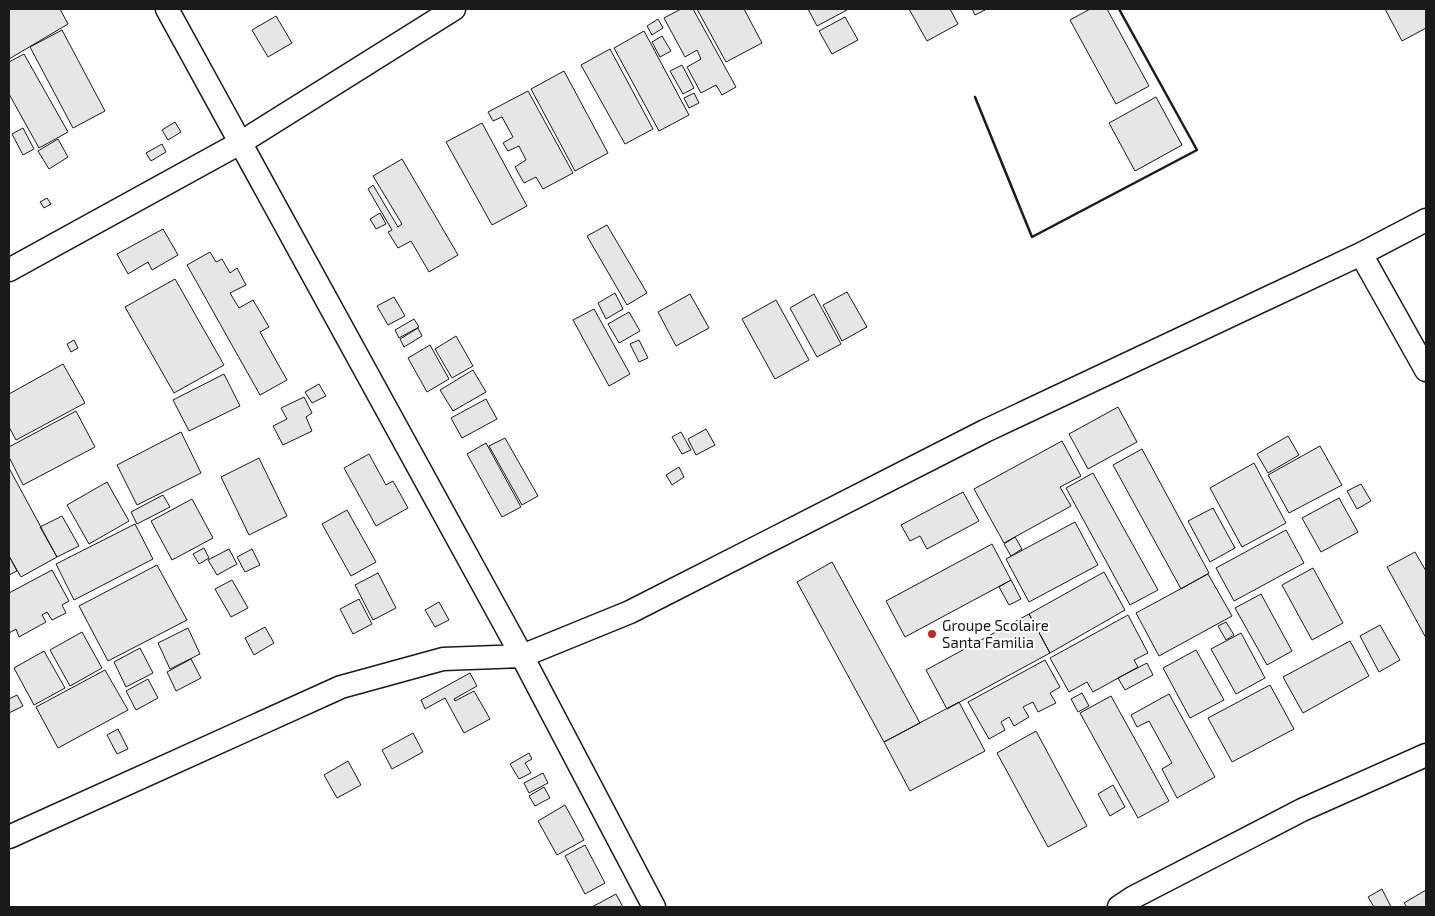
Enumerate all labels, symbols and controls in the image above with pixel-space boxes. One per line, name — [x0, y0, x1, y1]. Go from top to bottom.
place label: Groupe Scolaire Santa Familia — [942, 616, 1049, 651]
marker: Groupe Scolaire Santa Familia — [926, 628, 938, 640]

